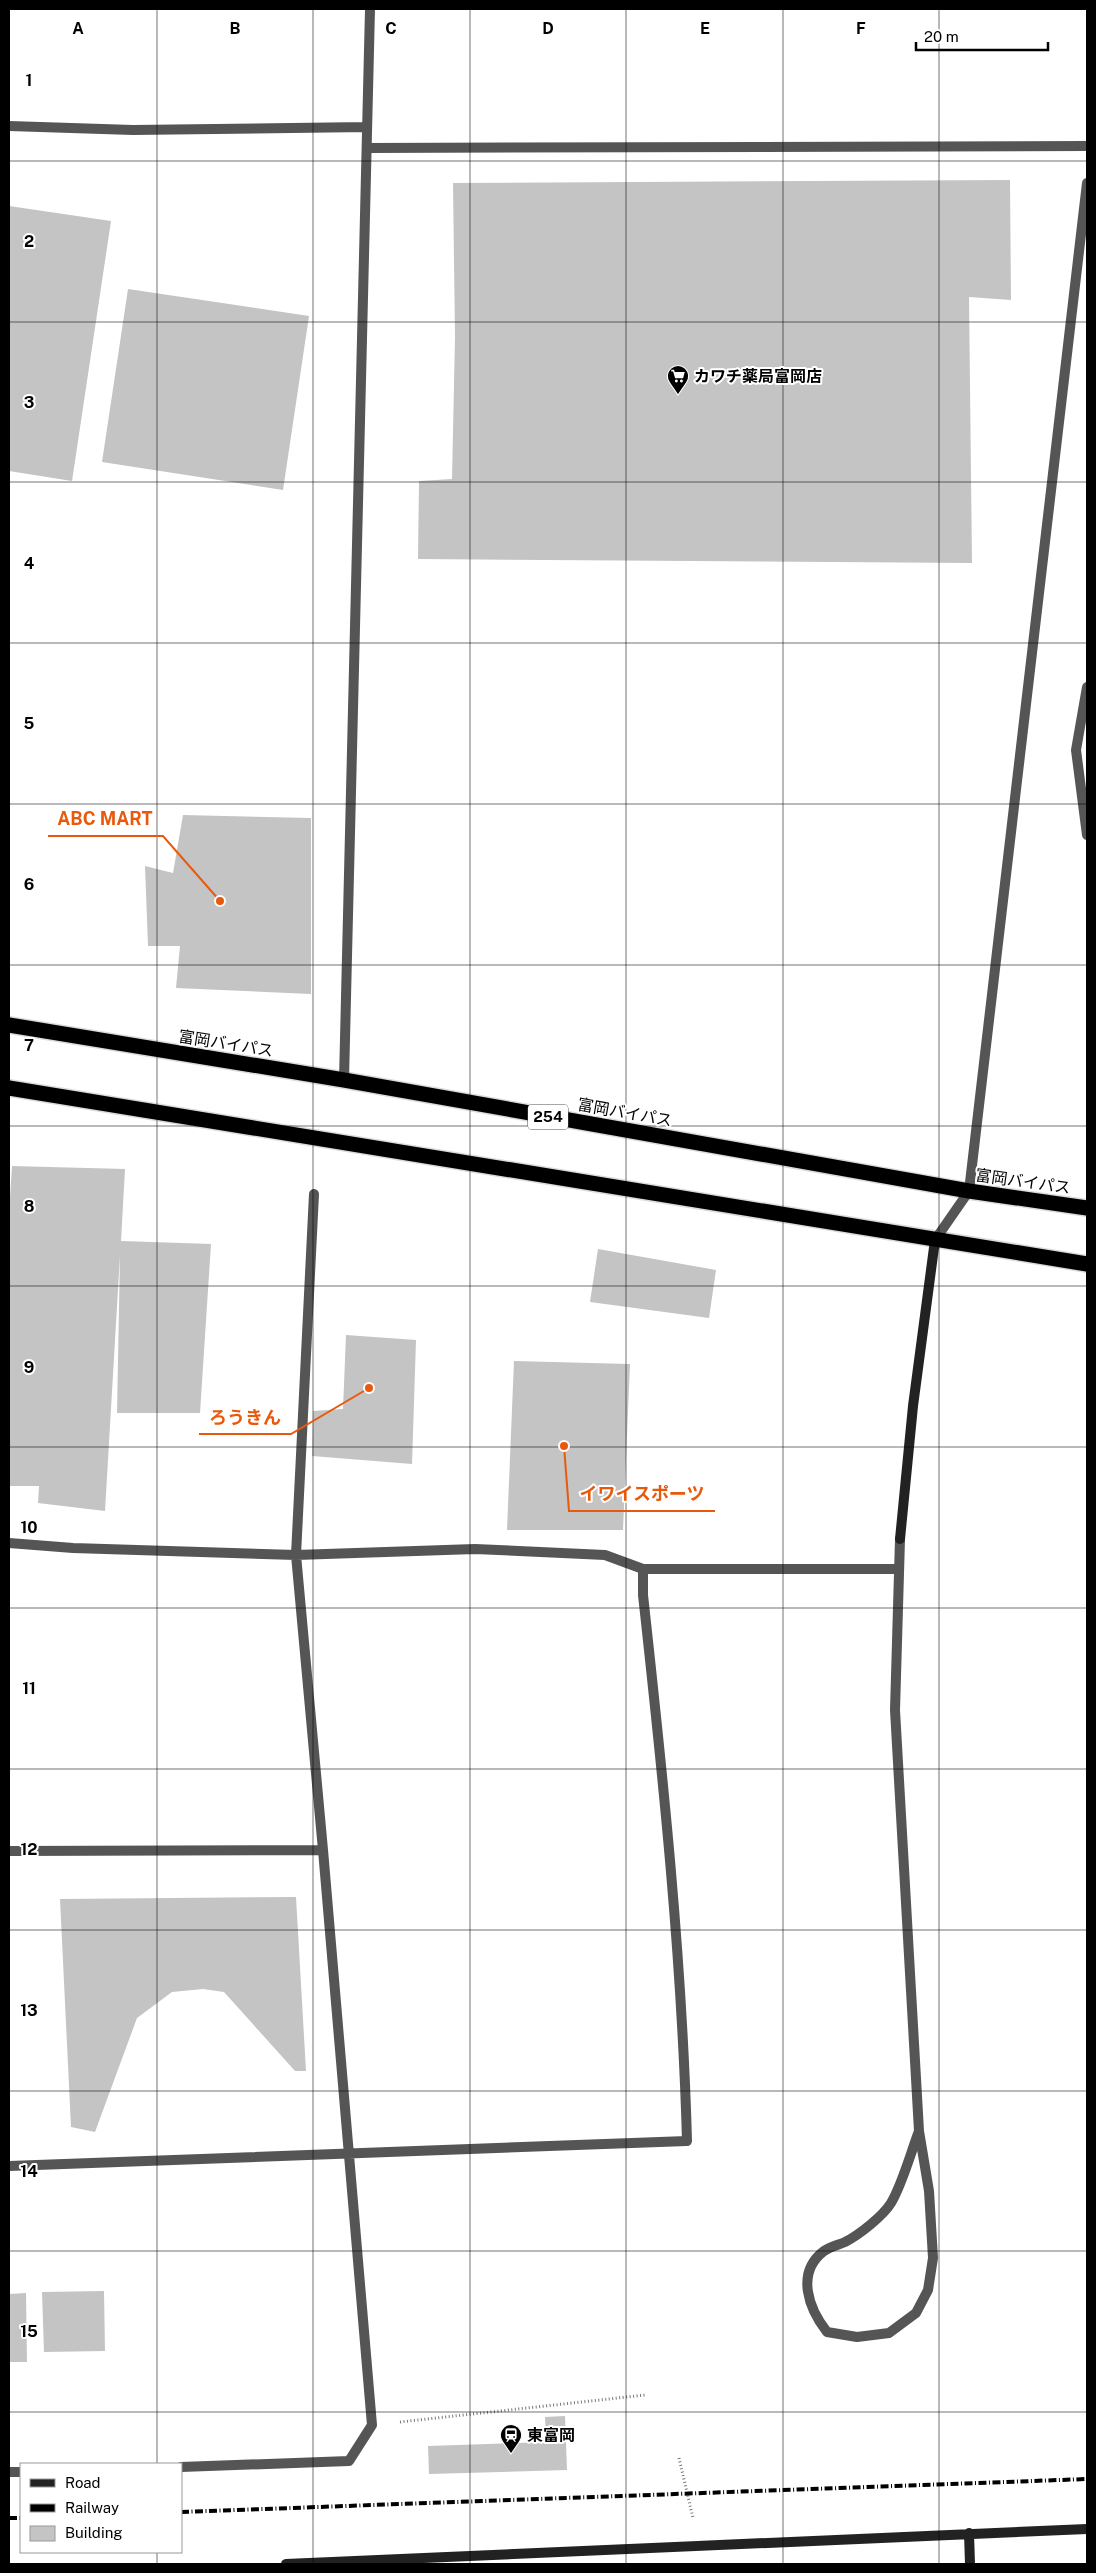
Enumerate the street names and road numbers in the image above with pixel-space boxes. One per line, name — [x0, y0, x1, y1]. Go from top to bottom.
street label: 富岡バイパス — [177, 1027, 275, 1060]
street label: 富岡バイパス — [576, 1095, 674, 1130]
road number: 254 — [528, 1104, 568, 1130]
street label: 富岡バイパス — [974, 1165, 1072, 1198]

